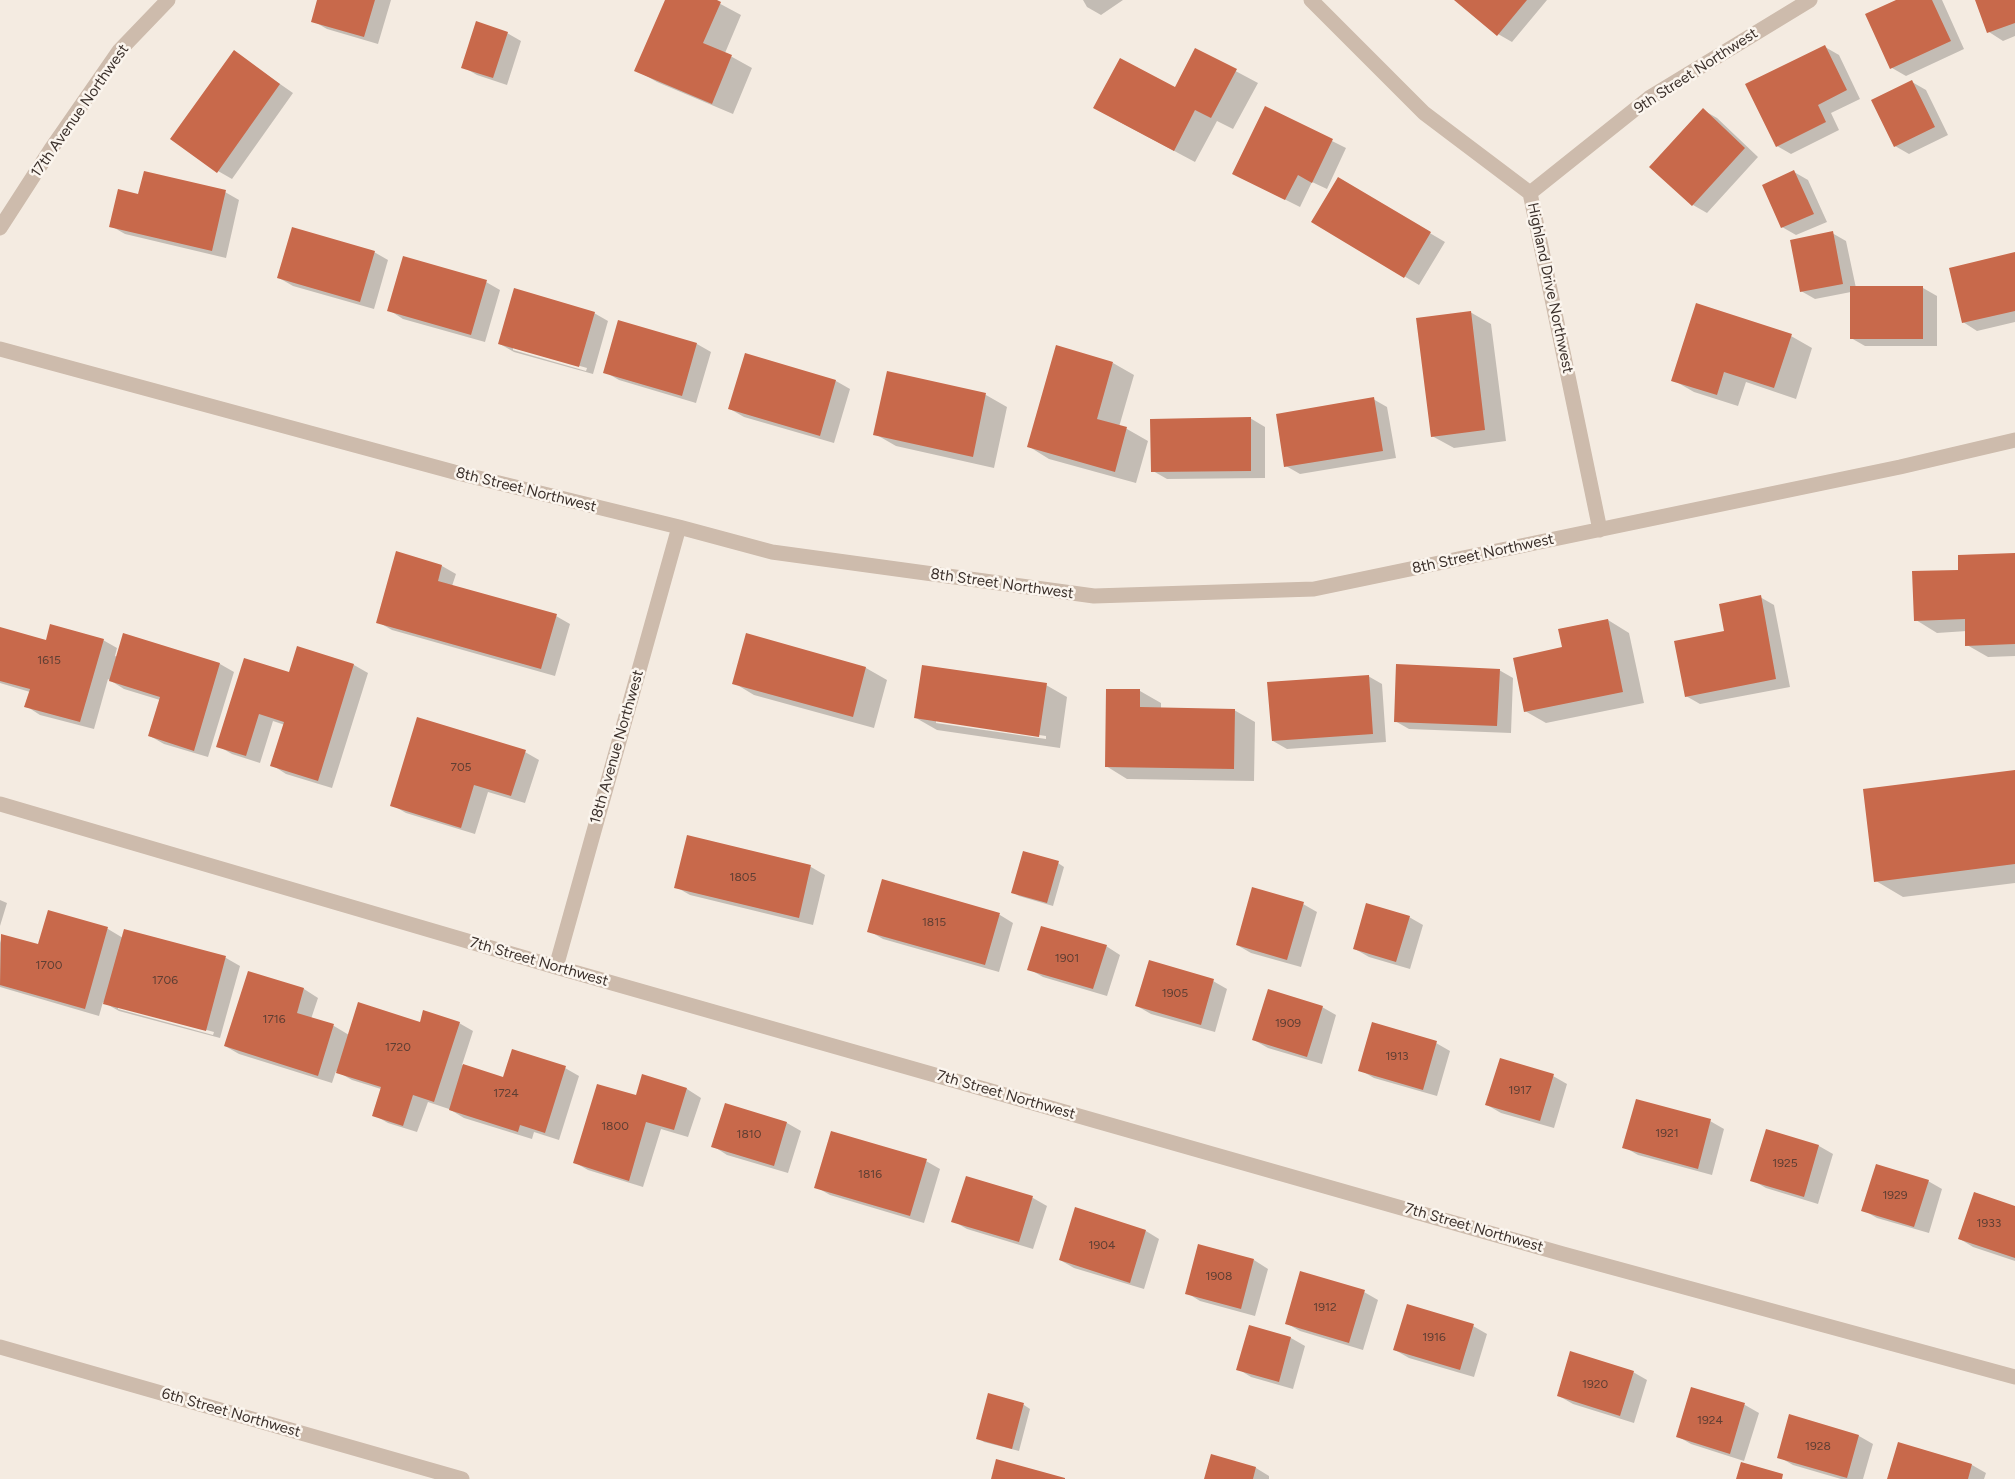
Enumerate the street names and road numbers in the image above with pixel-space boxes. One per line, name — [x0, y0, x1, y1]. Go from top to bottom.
street label: 9th Street Northwest — [1631, 24, 1761, 118]
street label: 17th Avenue Northwest — [27, 41, 133, 181]
street label: Highland Drive Northwest — [1523, 201, 1577, 375]
street label: 8th Street Northwest — [454, 464, 598, 516]
street label: 8th Street Northwest — [1411, 530, 1555, 578]
street label: 8th Street Northwest — [929, 565, 1075, 603]
street label: 18th Avenue Northwest — [586, 668, 648, 826]
street label: 7th Street Northwest — [468, 934, 610, 990]
street label: 7th Street Northwest — [935, 1067, 1077, 1123]
street label: 7th Street Northwest — [1403, 1200, 1545, 1256]
street label: 6th Street Northwest — [159, 1385, 303, 1441]

